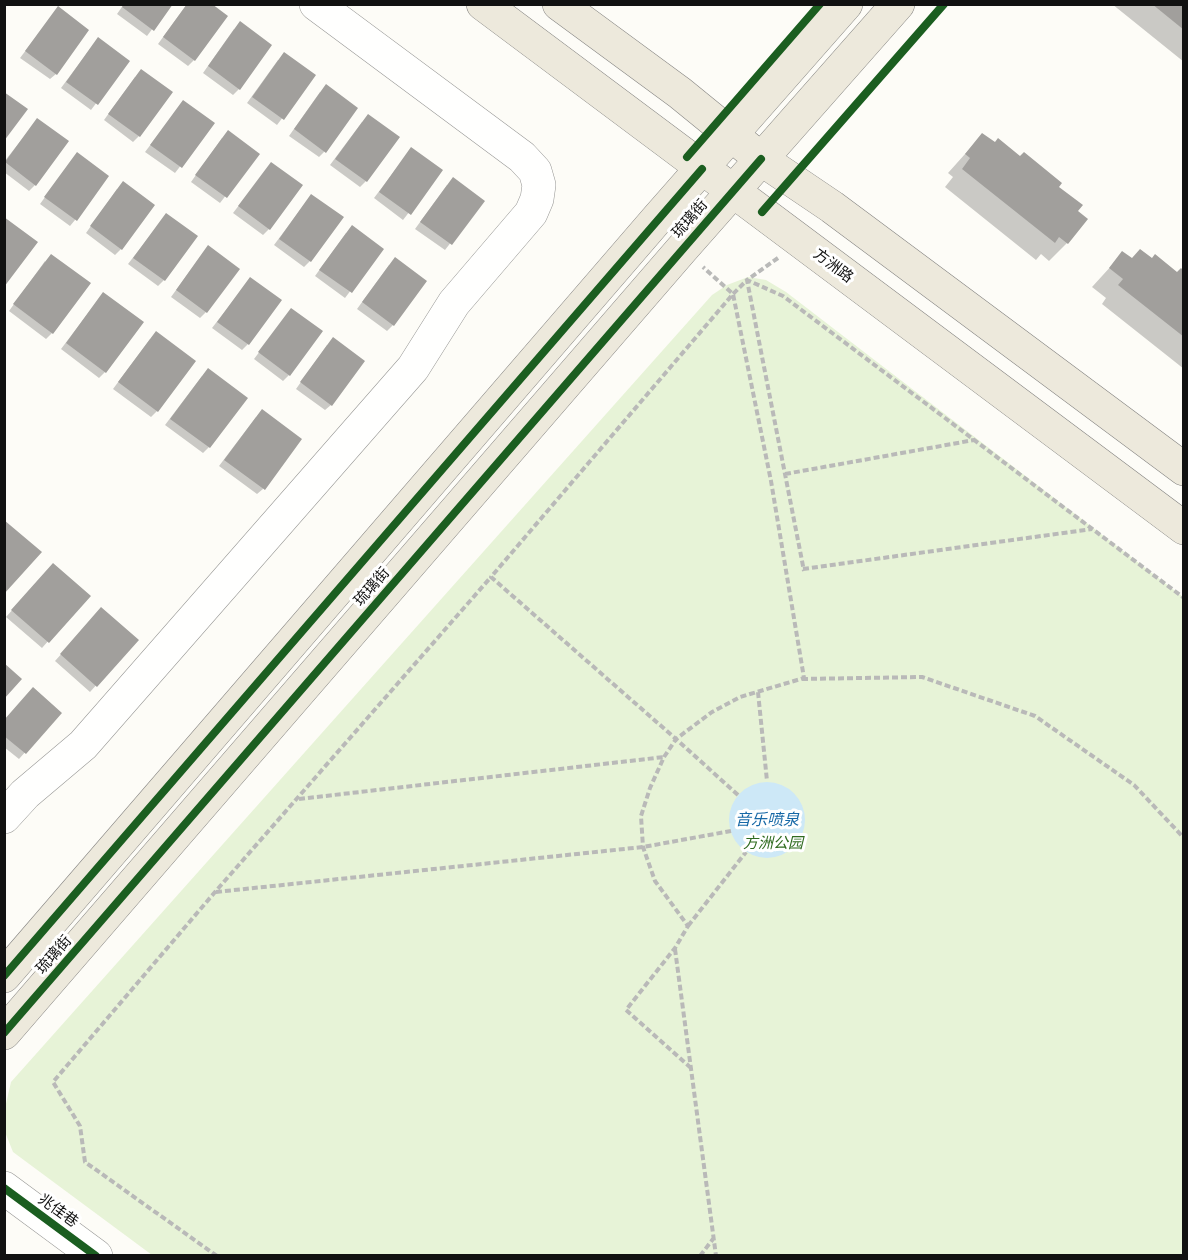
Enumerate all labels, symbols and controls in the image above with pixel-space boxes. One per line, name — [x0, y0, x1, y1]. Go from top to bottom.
street label: 琉璃街 — [668, 196, 712, 242]
street label: 方洲路 — [810, 245, 856, 287]
street label: 琉璃街 — [350, 564, 394, 610]
water label: 音乐喷泉 — [735, 810, 799, 830]
park label: 方洲公园 — [743, 835, 803, 853]
street label: 琉璃街 — [32, 932, 76, 978]
street label: 兆佳巷 — [35, 1190, 81, 1232]

